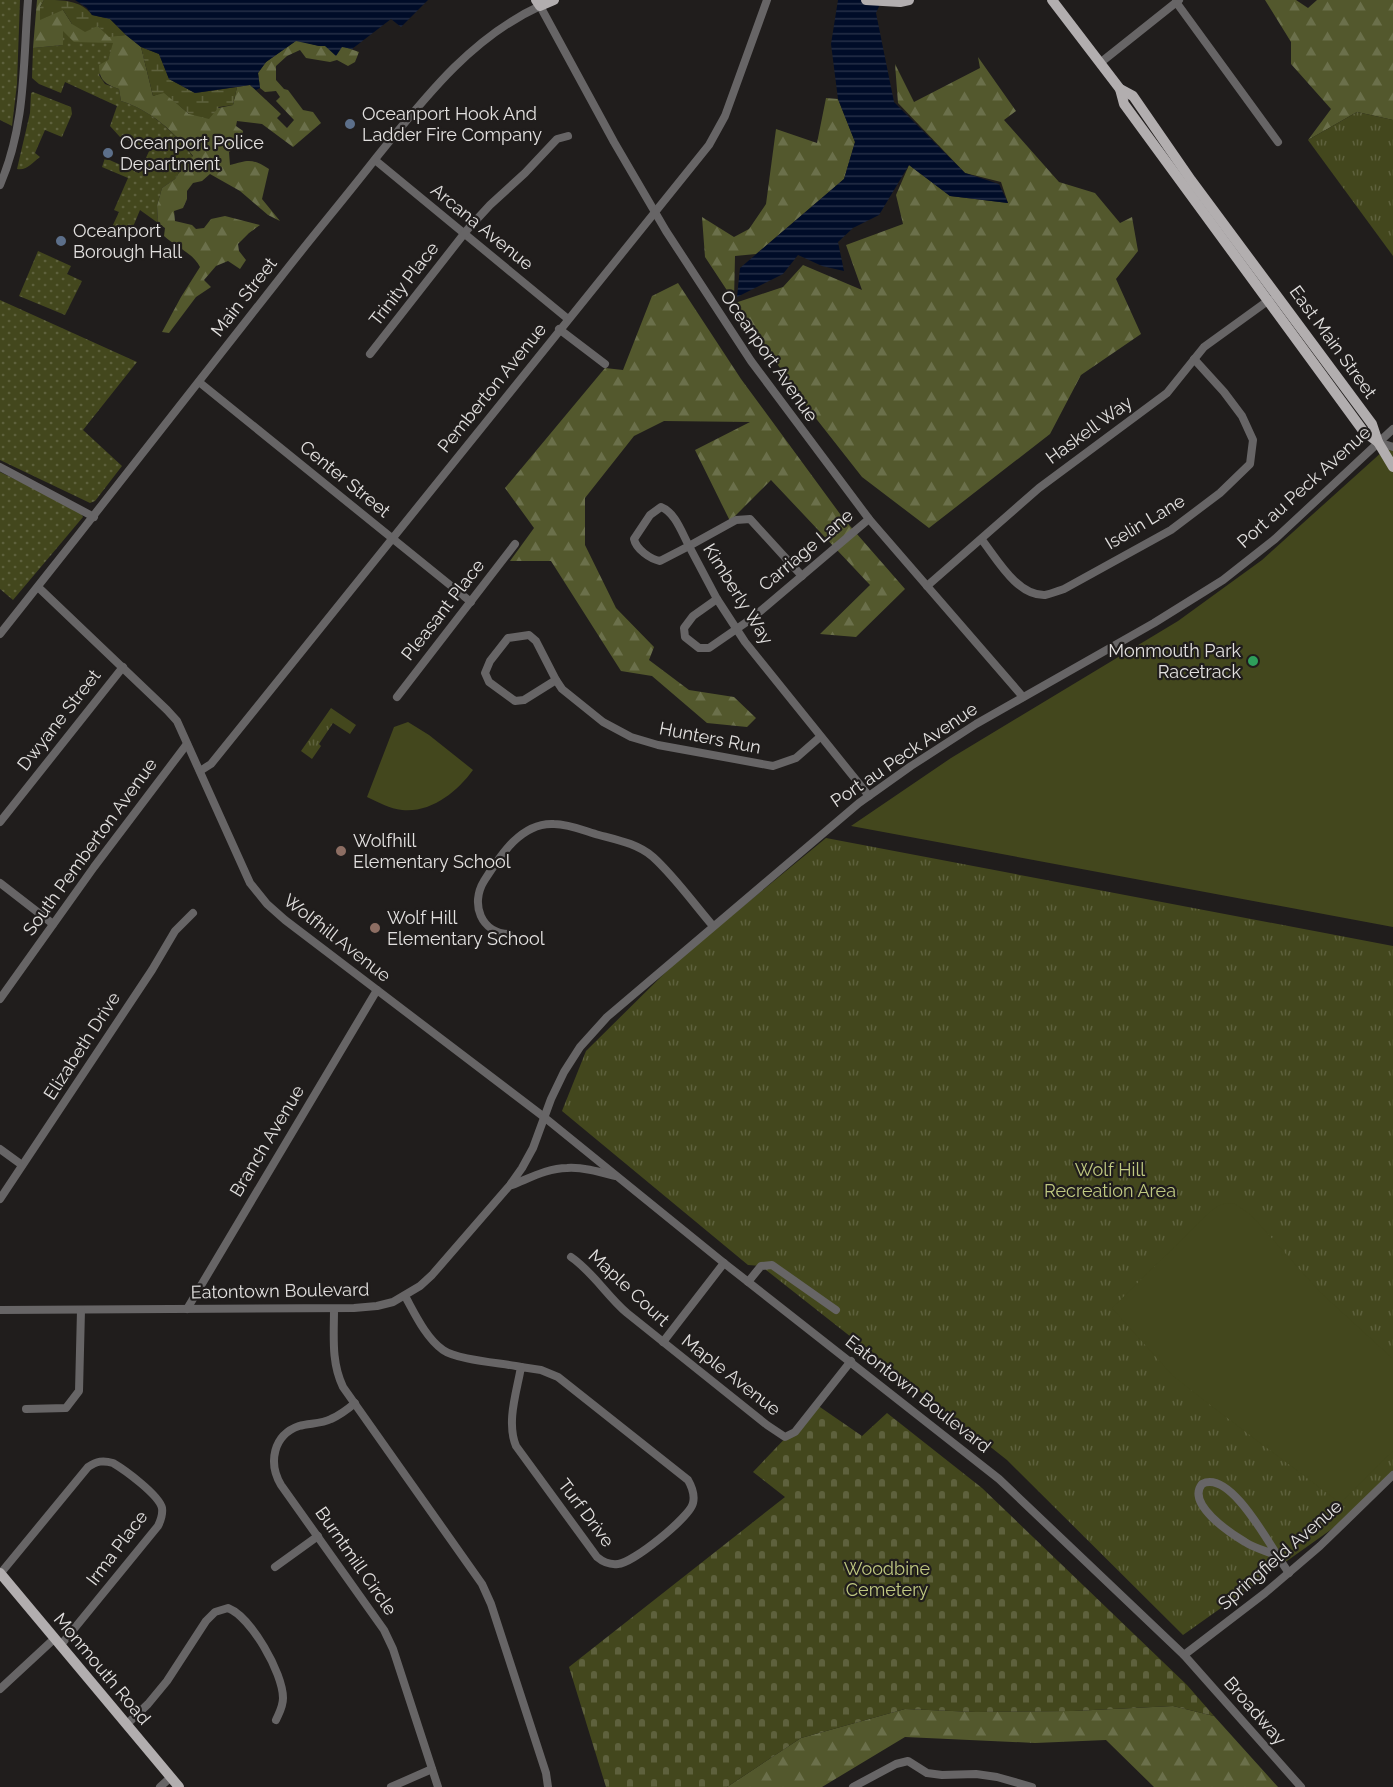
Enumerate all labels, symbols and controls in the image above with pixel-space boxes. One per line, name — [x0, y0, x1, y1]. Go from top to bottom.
place label: Oceanport Hook And Ladder Fire Company — [362, 103, 542, 145]
marker: Oceanport Hook And Ladder Fire Company — [343, 117, 357, 131]
place label: Oceanport Police Department — [120, 132, 264, 174]
marker: Oceanport Police Department — [101, 146, 115, 160]
street label: Arcana Avenue — [427, 179, 538, 274]
place label: Oceanport Borough Hall — [73, 220, 182, 262]
marker: Oceanport Borough Hall — [54, 234, 68, 248]
street label: Trinity Place — [364, 237, 443, 330]
street label: Main Street — [206, 253, 281, 340]
street label: East Main Street — [1285, 281, 1381, 402]
street label: Oceanport Avenue — [716, 286, 823, 426]
street label: Pemberton Avenue — [433, 318, 551, 457]
street label: Haskell Way — [1041, 391, 1136, 468]
street label: Port au Peck Avenue — [1233, 421, 1375, 552]
street label: Center Street — [296, 436, 395, 521]
street label: Iselin Lane — [1101, 489, 1189, 553]
street label: Carriage Lane — [754, 504, 857, 595]
street label: Kimberly Way — [699, 539, 778, 648]
street label: Pleasant Place — [397, 555, 489, 664]
place label: Monmouth Park Racetrack — [1108, 640, 1241, 682]
marker: Monmouth Park Racetrack — [1246, 654, 1260, 668]
street label: Dwyane Street — [13, 665, 105, 774]
street label: Port au Peck Avenue — [827, 698, 981, 811]
street label: Hunters Run — [657, 717, 763, 758]
street label: South Pemberton Avenue — [18, 754, 161, 939]
place label: Wolfhill Elementary School — [353, 830, 511, 872]
marker: Wolfhill Elementary School — [334, 844, 348, 858]
street label: Wolfhill Avenue — [280, 889, 395, 986]
place label: Wolf Hill Elementary School — [387, 907, 545, 949]
marker: Wolf Hill Elementary School — [368, 921, 382, 935]
street label: Elizabeth Drive — [39, 988, 124, 1103]
street label: Branch Avenue — [225, 1081, 308, 1200]
park label: Wolf Hill Recreation Area — [1044, 1159, 1176, 1201]
street label: Maple Court — [585, 1245, 674, 1330]
street label: Eatontown Boulevard — [191, 1278, 369, 1303]
street label: Maple Avenue — [678, 1330, 785, 1420]
street label: Eatontown Boulevard — [841, 1330, 995, 1457]
street label: Turf Drive — [554, 1475, 619, 1551]
street label: Springfield Avenue — [1214, 1495, 1346, 1614]
street label: Burntmill Circle — [311, 1503, 402, 1619]
street label: Irma Place — [82, 1506, 152, 1589]
park label: Woodbine Cemetery — [844, 1558, 931, 1600]
street label: Monmouth Road — [50, 1609, 155, 1729]
street label: Broadway — [1220, 1672, 1291, 1749]

